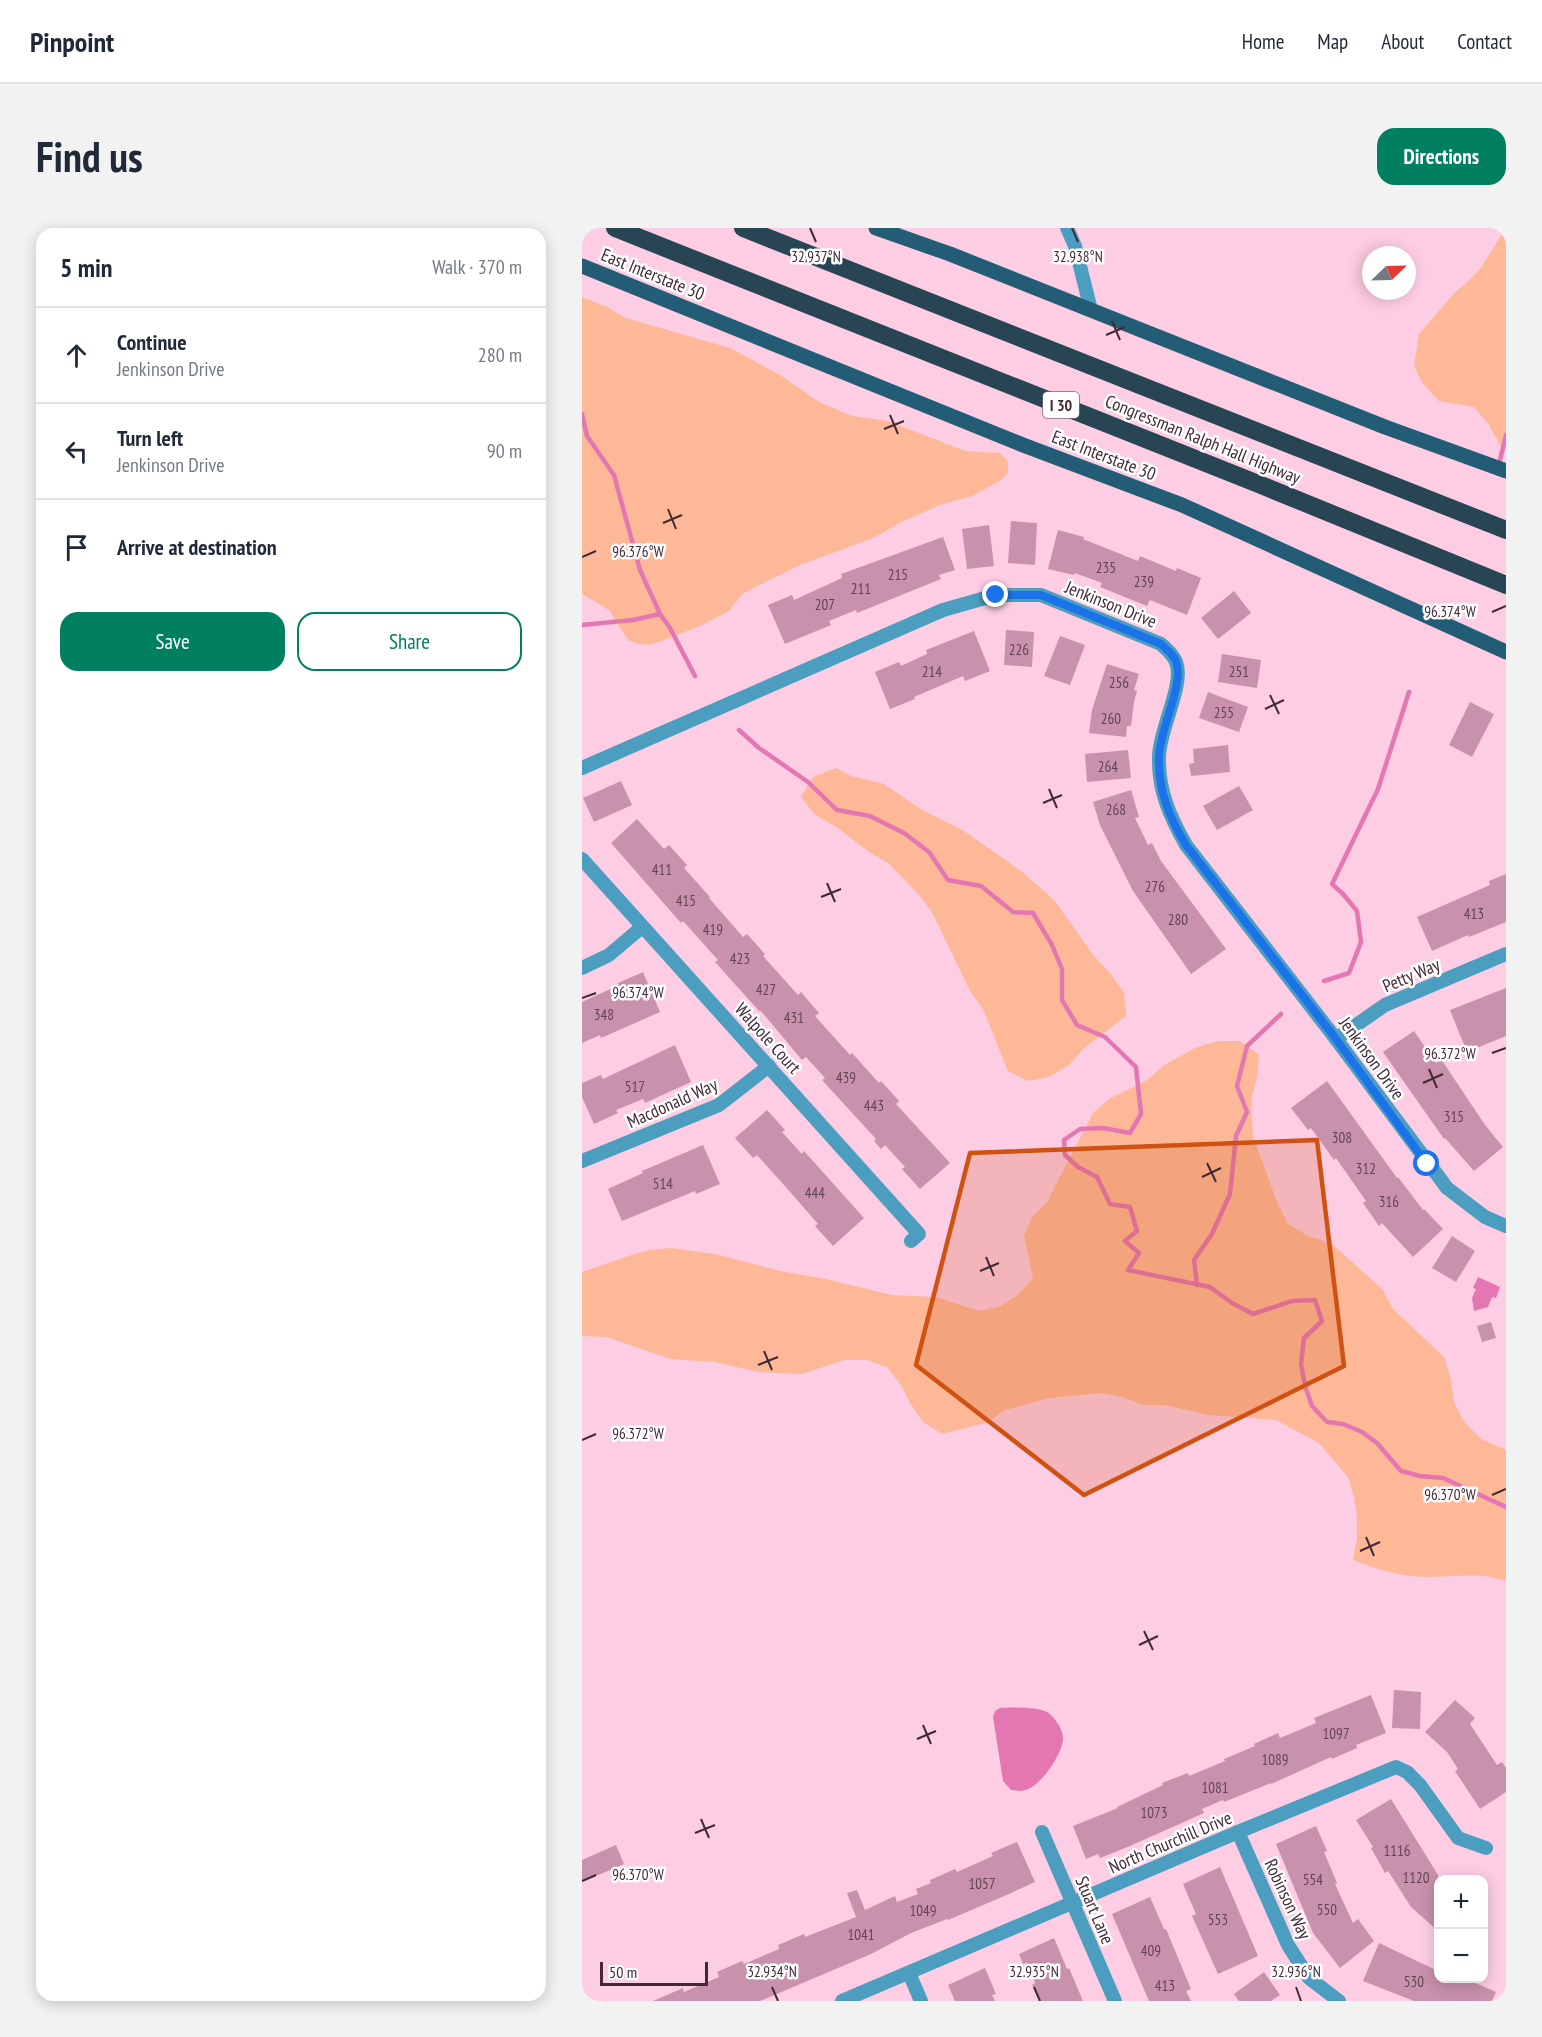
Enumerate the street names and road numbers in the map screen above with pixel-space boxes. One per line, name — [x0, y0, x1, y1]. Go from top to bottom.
street label: East Interstate 30 — [598, 243, 708, 305]
street label: Congressman Ralph Hall Highway — [1102, 389, 1304, 489]
road number: I 30 — [1043, 392, 1079, 418]
street label: East Interstate 30 — [1049, 425, 1159, 485]
street label: Jenkinson Drive — [1061, 575, 1160, 633]
street label: Petty Way — [1379, 953, 1443, 997]
street label: Walpole Court — [730, 998, 806, 1078]
street label: Jenkinson Drive — [1334, 1011, 1410, 1104]
street label: Macdonald Way — [623, 1073, 721, 1133]
street label: North Churchill Drive — [1105, 1806, 1235, 1878]
street label: Robinson Way — [1259, 1855, 1317, 1943]
street label: Stuart Lane — [1070, 1873, 1120, 1947]

